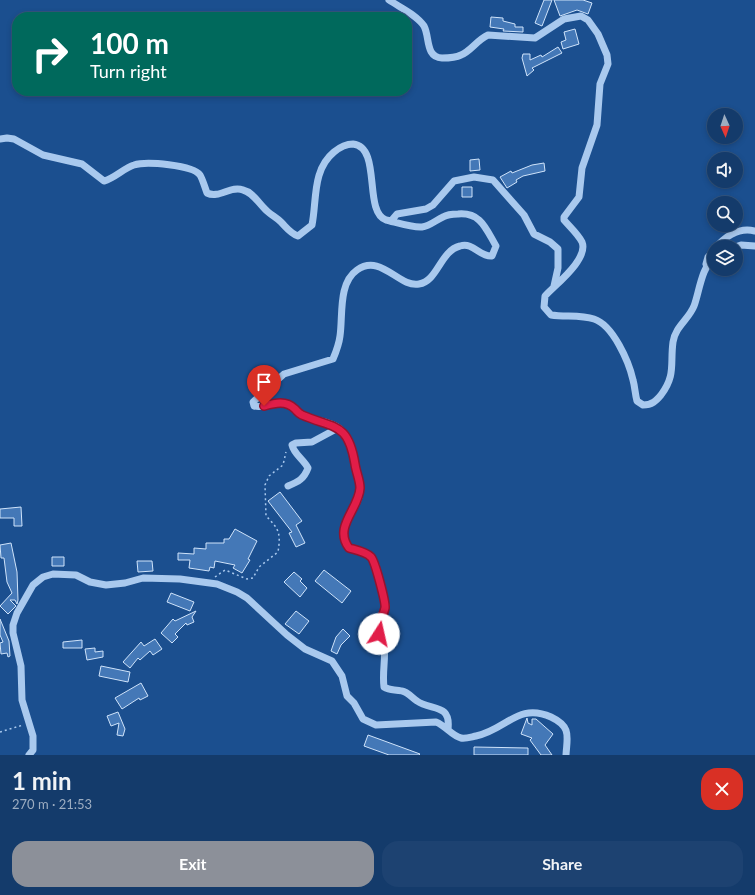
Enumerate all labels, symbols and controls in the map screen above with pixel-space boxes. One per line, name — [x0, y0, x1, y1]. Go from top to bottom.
text: 100 m — [90, 26, 169, 60]
icon: right — [24, 28, 76, 80]
text: Turn right — [90, 60, 167, 82]
north arrow — [707, 108, 743, 144]
map controls — [707, 108, 743, 276]
button: sound — [707, 152, 743, 188]
button: search — [707, 196, 743, 232]
button: layers — [707, 240, 743, 276]
pin — [247, 365, 281, 406]
icon: arrive — [253, 371, 275, 393]
position arrow — [358, 613, 400, 655]
text: 1 min — [12, 766, 72, 795]
button: close — [701, 768, 743, 810]
text: 270 m · 21:53 — [12, 796, 92, 812]
button: Exit — [12, 841, 374, 887]
button: Share — [382, 841, 743, 887]

